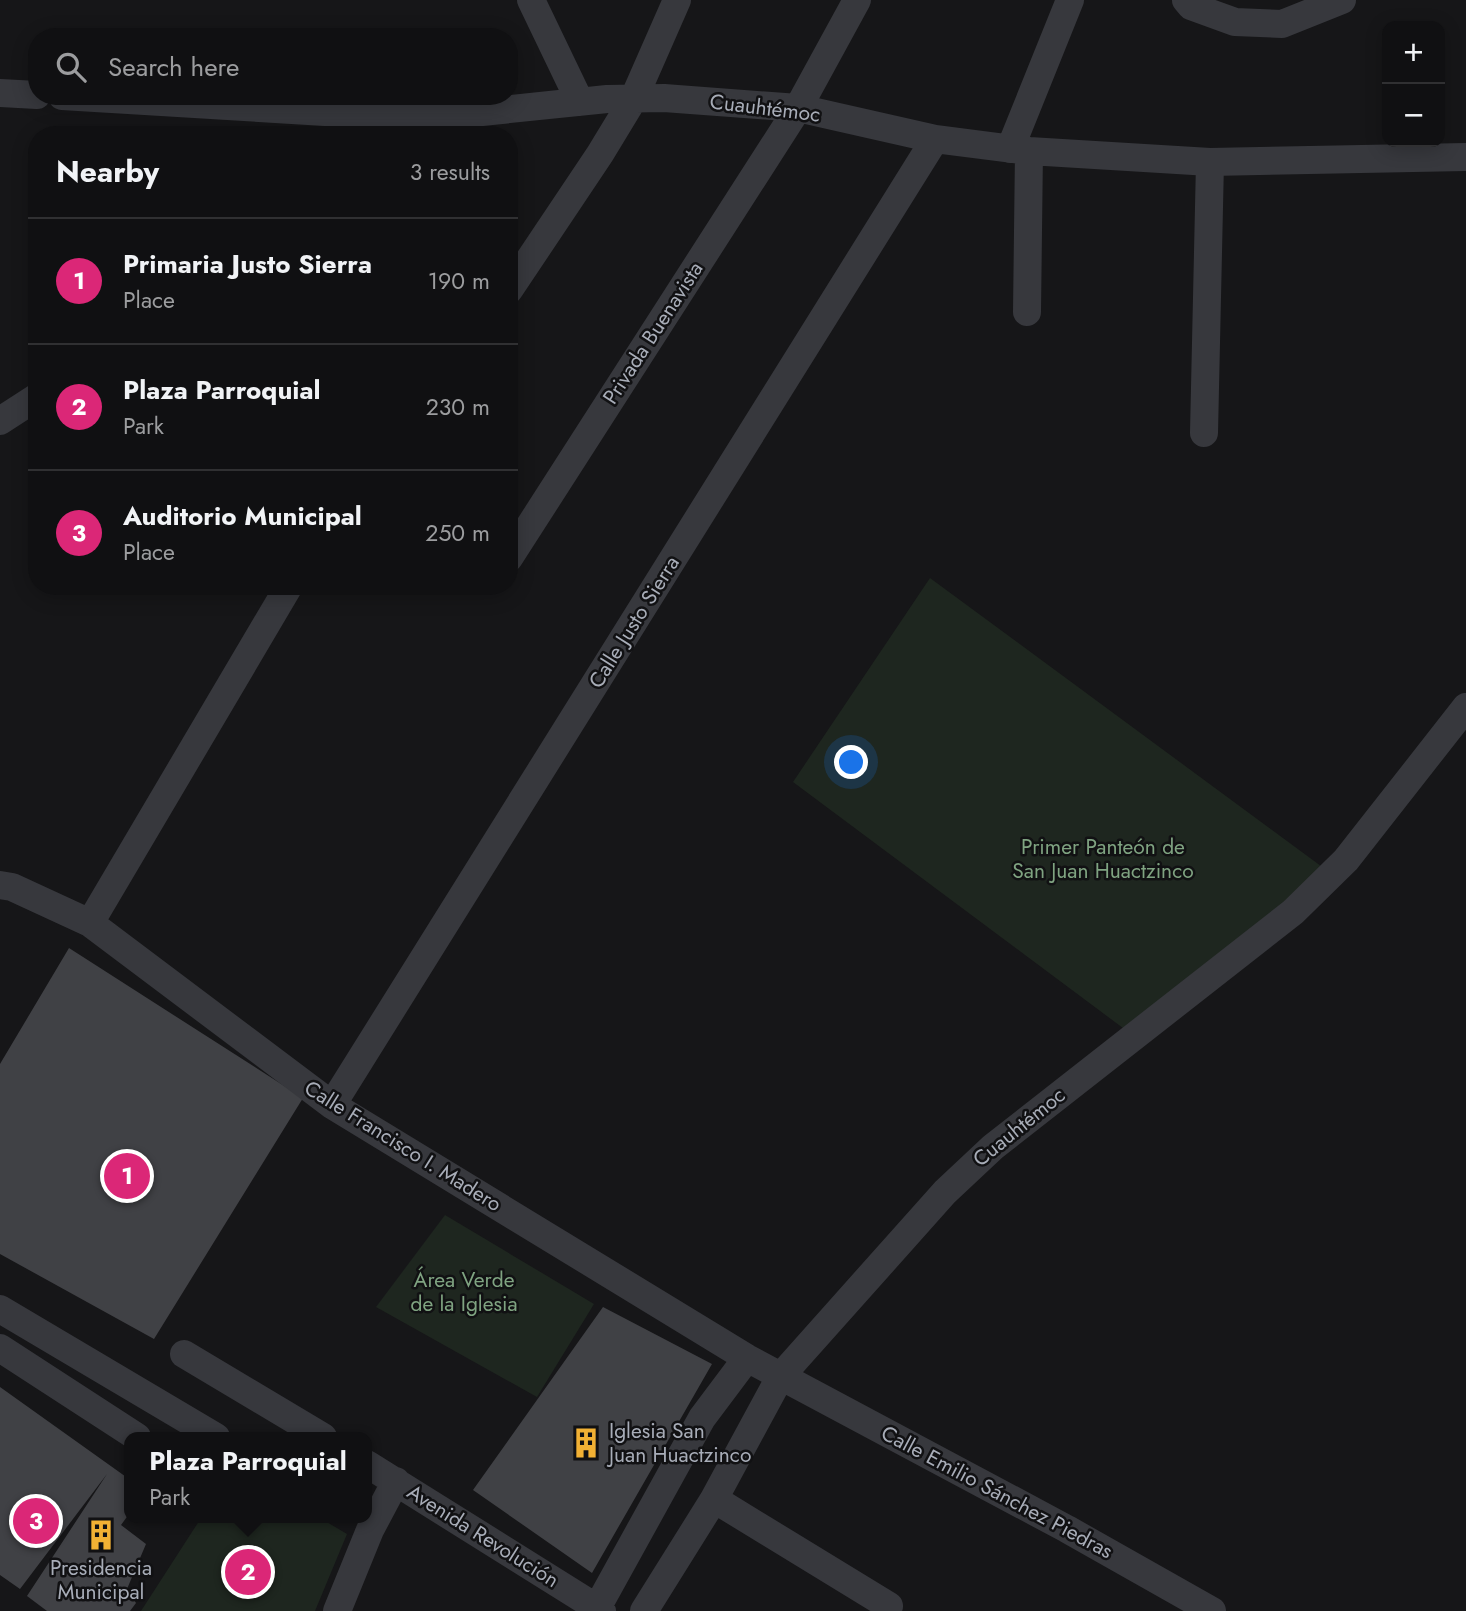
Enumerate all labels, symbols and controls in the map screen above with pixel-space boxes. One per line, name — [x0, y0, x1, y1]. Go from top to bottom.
map controls — [1382, 21, 1445, 147]
button: + — [1382, 21, 1445, 84]
search box — [28, 28, 518, 105]
icon: search — [52, 48, 90, 86]
text: Search here — [108, 48, 240, 86]
button: − — [1382, 84, 1445, 147]
street label: Cuauhtémoc — [708, 86, 822, 130]
text: Nearby — [56, 150, 159, 193]
text: 3 results — [410, 155, 490, 189]
text: Primaria Justo Sierra — [123, 245, 372, 283]
street label: Privada Buenavista — [596, 256, 710, 410]
text: 1 — [73, 264, 85, 298]
text: 190 m — [428, 264, 490, 298]
text: Place — [123, 283, 175, 317]
text: Plaza Parroquial — [123, 371, 321, 409]
text: 2 — [71, 390, 87, 424]
text: 230 m — [426, 390, 490, 424]
text: Park — [123, 409, 164, 443]
text: Auditorio Municipal — [123, 497, 362, 535]
text: 3 — [72, 516, 86, 550]
text: 250 m — [425, 516, 490, 550]
text: Place — [123, 535, 175, 569]
street label: Calle Justo Sierra — [581, 550, 687, 694]
your location — [834, 745, 868, 779]
park label: Primer Panteón de San Juan Huactzinco — [1012, 832, 1194, 886]
street label: Calle Francisco I. Madero — [299, 1073, 507, 1219]
street label: Cuauhtémoc — [966, 1080, 1072, 1174]
pin: 1 — [104, 1150, 150, 1202]
park label: Área Verde de la Iglesia — [410, 1265, 518, 1319]
place label: Iglesia San Juan Huactzinco — [606, 1416, 751, 1470]
street label: Calle Emilio Sánchez Piedras — [876, 1418, 1118, 1566]
building icon: Iglesia San Juan Huactzinco — [569, 1426, 603, 1460]
popup — [124, 1432, 372, 1523]
text: Plaza Parroquial — [149, 1442, 347, 1480]
street label: Avenida Revolución — [401, 1477, 565, 1595]
text: Park — [149, 1480, 190, 1514]
pin: 3 — [13, 1495, 59, 1547]
building icon: Presidencia Municipal — [84, 1518, 118, 1552]
pin: 2 — [225, 1546, 271, 1598]
place label: Presidencia Municipal — [50, 1553, 152, 1607]

